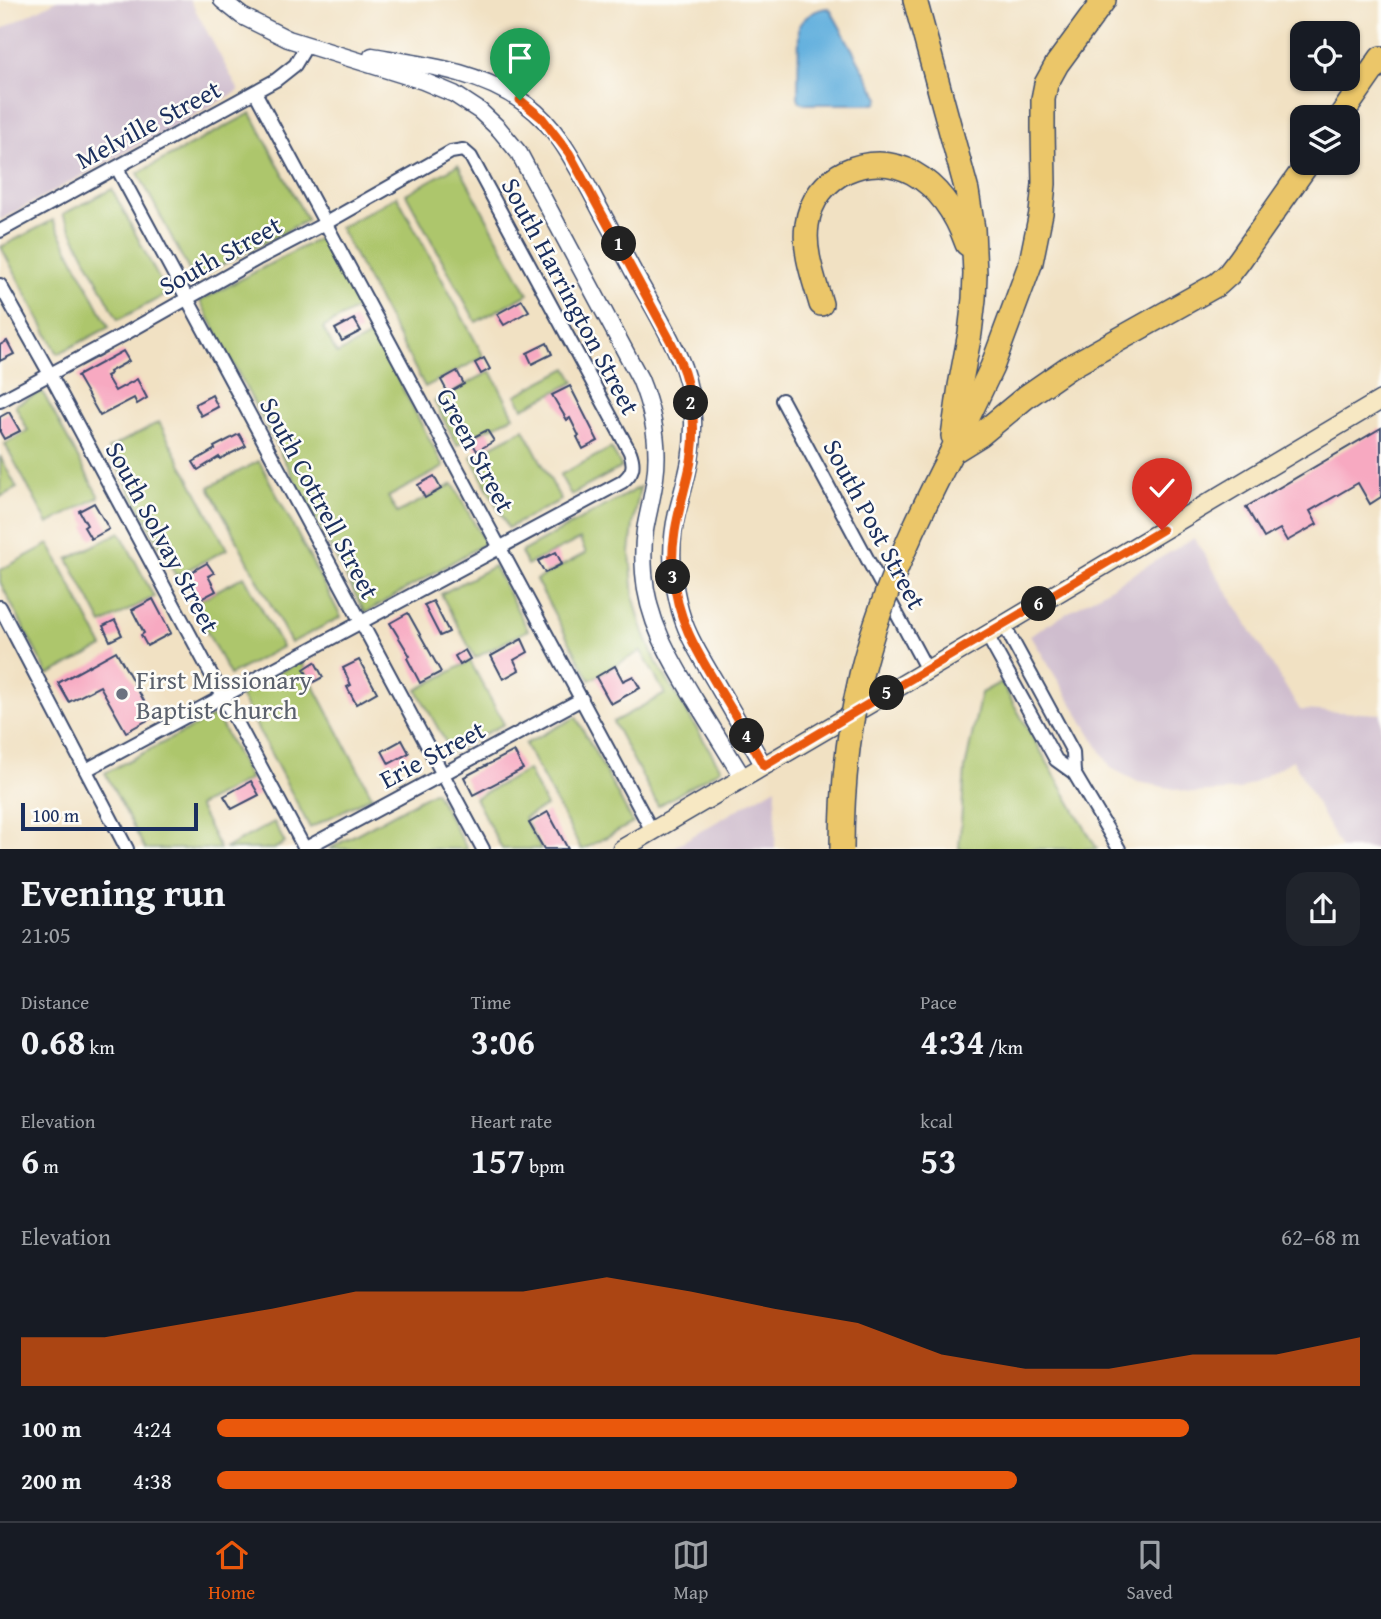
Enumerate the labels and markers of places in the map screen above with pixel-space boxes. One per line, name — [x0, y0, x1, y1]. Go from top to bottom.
pin — [490, 28, 550, 100]
pin: 1 — [602, 226, 636, 262]
pin: 2 — [674, 386, 708, 420]
pin — [1132, 458, 1192, 530]
pin: 3 — [656, 560, 690, 594]
pin: 6 — [1021, 586, 1056, 622]
place label: First Missionary Baptist Church — [136, 660, 312, 729]
pin: 5 — [870, 676, 904, 710]
marker: First Missionary Baptist Church — [114, 686, 130, 702]
pin: 4 — [730, 718, 764, 754]

